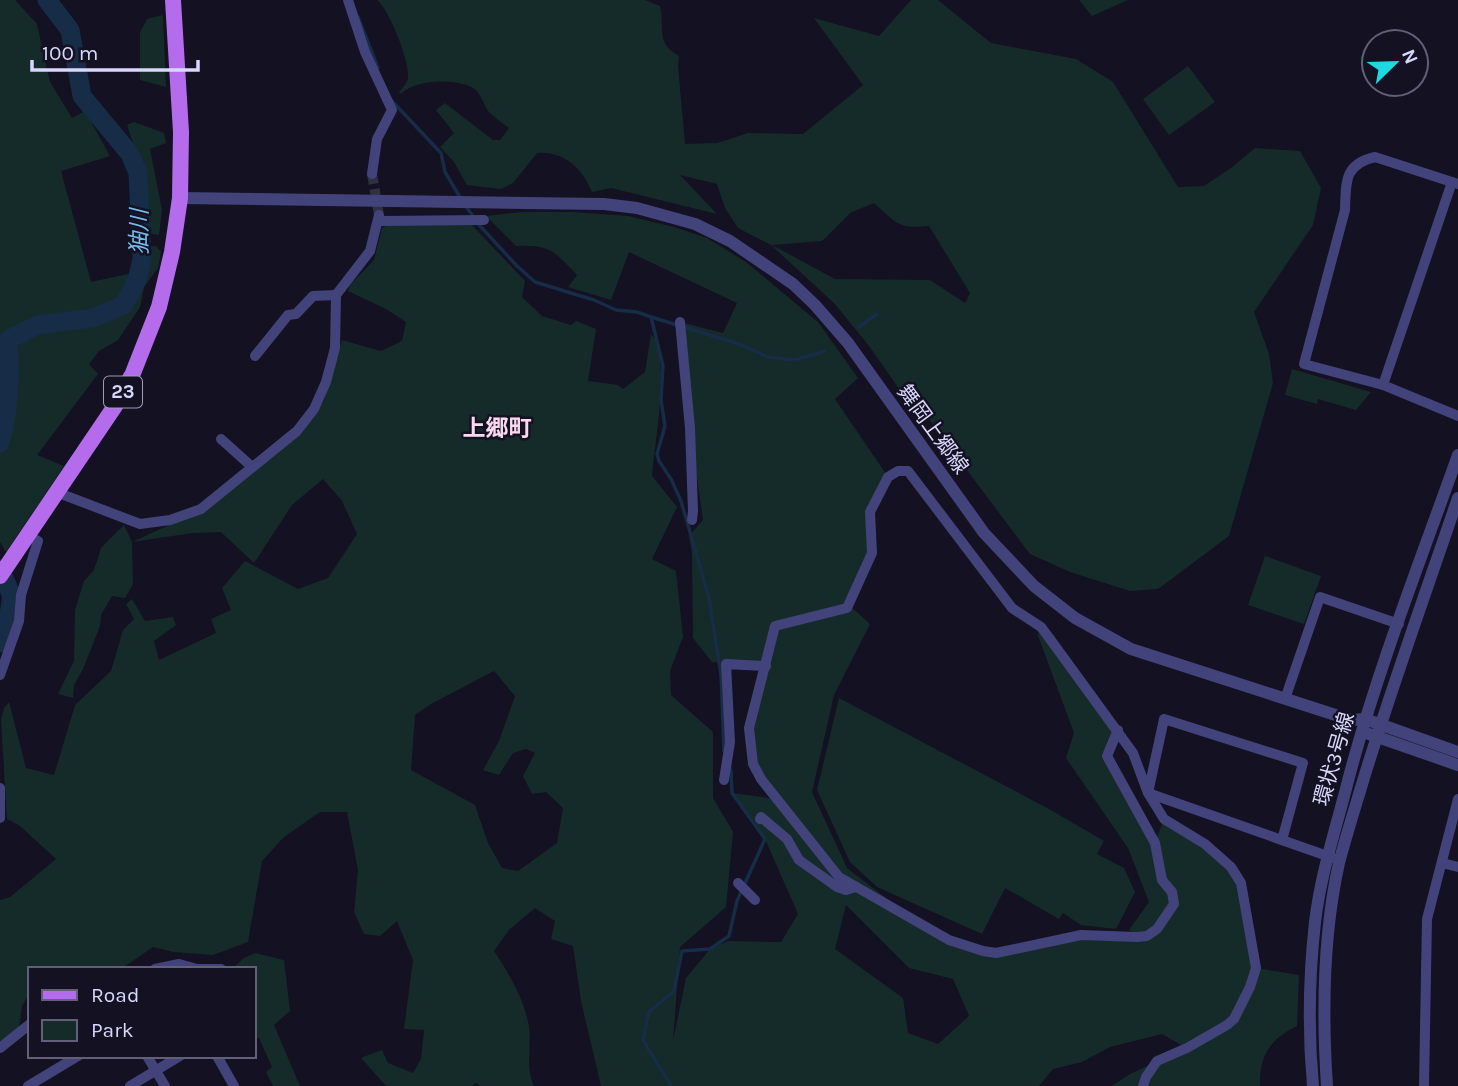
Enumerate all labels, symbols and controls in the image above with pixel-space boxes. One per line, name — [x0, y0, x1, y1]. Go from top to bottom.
scale bar — [32, 28, 198, 72]
north arrow — [1360, 28, 1430, 98]
text: 100 m — [42, 41, 99, 65]
text: N — [1397, 46, 1423, 67]
water label: 㹨川 — [126, 206, 153, 255]
road number: 23 — [104, 376, 142, 408]
street label: 舞岡上郷線 — [892, 379, 974, 479]
district label: 上郷町 — [463, 415, 532, 442]
street label: 環状3号線 — [1309, 709, 1359, 809]
legend — [28, 967, 256, 1058]
text: Road — [91, 983, 139, 1007]
text: Park — [91, 1018, 134, 1042]

